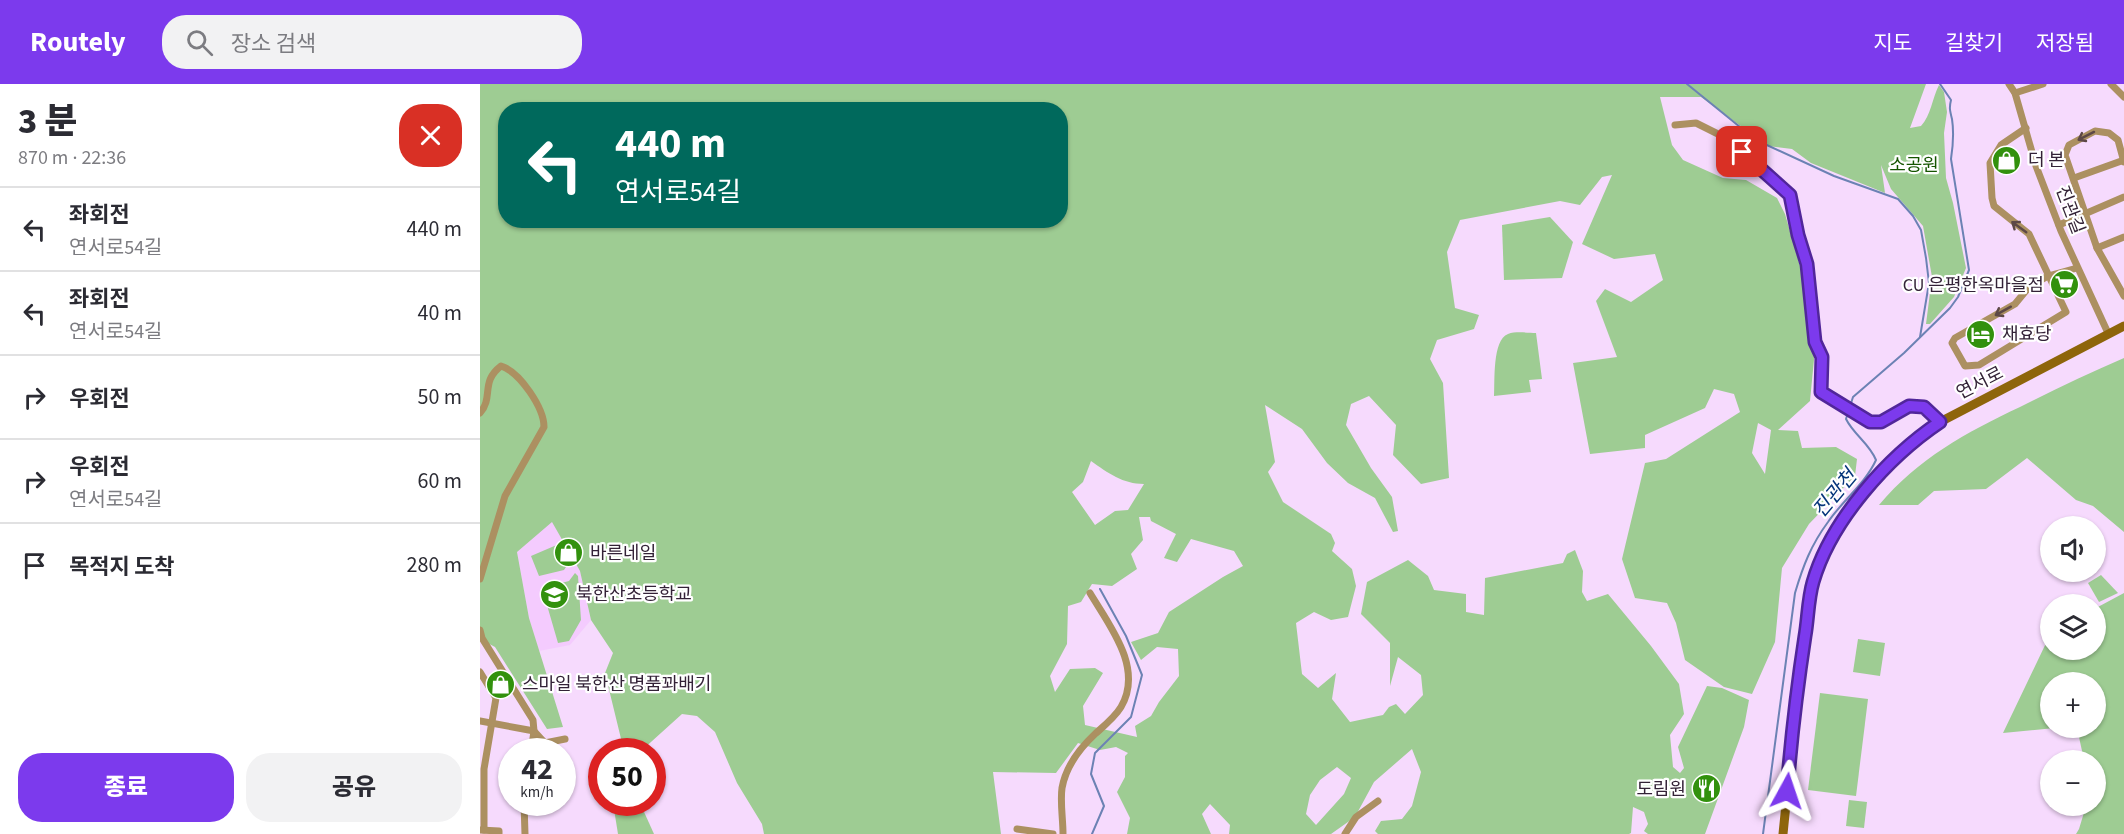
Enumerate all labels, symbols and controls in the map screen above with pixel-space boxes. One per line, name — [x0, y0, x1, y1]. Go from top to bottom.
search box — [162, 15, 582, 69]
text: Routely — [30, 22, 126, 62]
icon: search — [183, 26, 216, 59]
text: 장소 검색 — [231, 28, 316, 60]
text: 지도 — [1873, 28, 1912, 58]
text: 길찾기 — [1945, 28, 2003, 58]
text: 저장됨 — [2036, 28, 2094, 58]
text: 3 분 — [18, 96, 78, 147]
button: close — [399, 104, 462, 167]
text: 440 m — [615, 114, 726, 174]
icon: left — [516, 126, 594, 204]
pin — [1716, 126, 1767, 177]
one-way arrow — [2077, 131, 2095, 142]
icon: arrive — [1725, 135, 1758, 168]
text: 870 m · 22:36 — [18, 144, 126, 172]
shop icon: 더 본 — [1991, 144, 2023, 176]
place label: 더 본 — [2028, 148, 2065, 173]
park label: 소공원 — [1889, 153, 1939, 178]
text: 연서로54길 — [615, 173, 741, 212]
street label: 진관길 — [2049, 182, 2091, 238]
text: 좌회전 — [69, 199, 130, 231]
icon: left — [18, 213, 51, 246]
text: 440 m — [407, 213, 462, 245]
one-way arrow — [2012, 221, 2028, 233]
text: 연서로54길 — [69, 234, 162, 262]
supermarket icon: CU 은평한옥마을점 — [2049, 269, 2081, 301]
place label: CU 은평한옥마을점 — [1903, 273, 2044, 298]
text: 좌회전 — [69, 283, 130, 315]
icon: left — [18, 297, 51, 330]
text: 40 m — [417, 297, 462, 329]
one-way arrow — [1995, 305, 2012, 317]
text: 연서로54길 — [69, 318, 162, 346]
hotel icon: 채효당 — [1965, 318, 1997, 350]
place label: 채효당 — [2002, 322, 2052, 347]
street label: 연서로 — [1952, 361, 2008, 405]
icon: right — [18, 381, 51, 414]
text: 50 m — [417, 381, 462, 413]
text: 우회전 — [69, 383, 130, 415]
text: 우회전 — [69, 451, 130, 483]
water label: 진관천 — [1807, 462, 1865, 524]
icon: right — [18, 465, 51, 498]
text: 60 m — [417, 465, 462, 497]
text: 연서로54길 — [69, 486, 162, 514]
map controls — [2040, 516, 2106, 816]
button: sound — [2040, 516, 2106, 582]
shop icon: 바른네일 — [553, 537, 585, 569]
place label: 바른네일 — [590, 541, 656, 566]
icon: arrive — [18, 549, 51, 582]
text: 280 m — [407, 549, 462, 581]
text: 목적지 도착 — [69, 551, 175, 583]
school or university icon: 북한산초등학교 — [539, 578, 571, 610]
place label: 북한산초등학교 — [576, 582, 692, 607]
button: layers — [2040, 594, 2106, 660]
shop icon: 스마일 북한산 명품꽈배기 — [485, 668, 517, 700]
place label: 스마일 북한산 명품꽈배기 — [522, 672, 711, 697]
button: + — [2040, 672, 2106, 738]
speed limit sign: 50 — [588, 738, 666, 816]
text: 42 — [521, 748, 553, 791]
button: − — [2040, 750, 2106, 816]
button: 종료 — [18, 753, 234, 822]
button: 공유 — [246, 753, 462, 822]
position arrow — [1755, 759, 1819, 823]
restaurant icon: 도림원 — [1691, 773, 1723, 805]
place label: 도림원 — [1636, 777, 1686, 802]
text: km/h — [520, 782, 554, 803]

